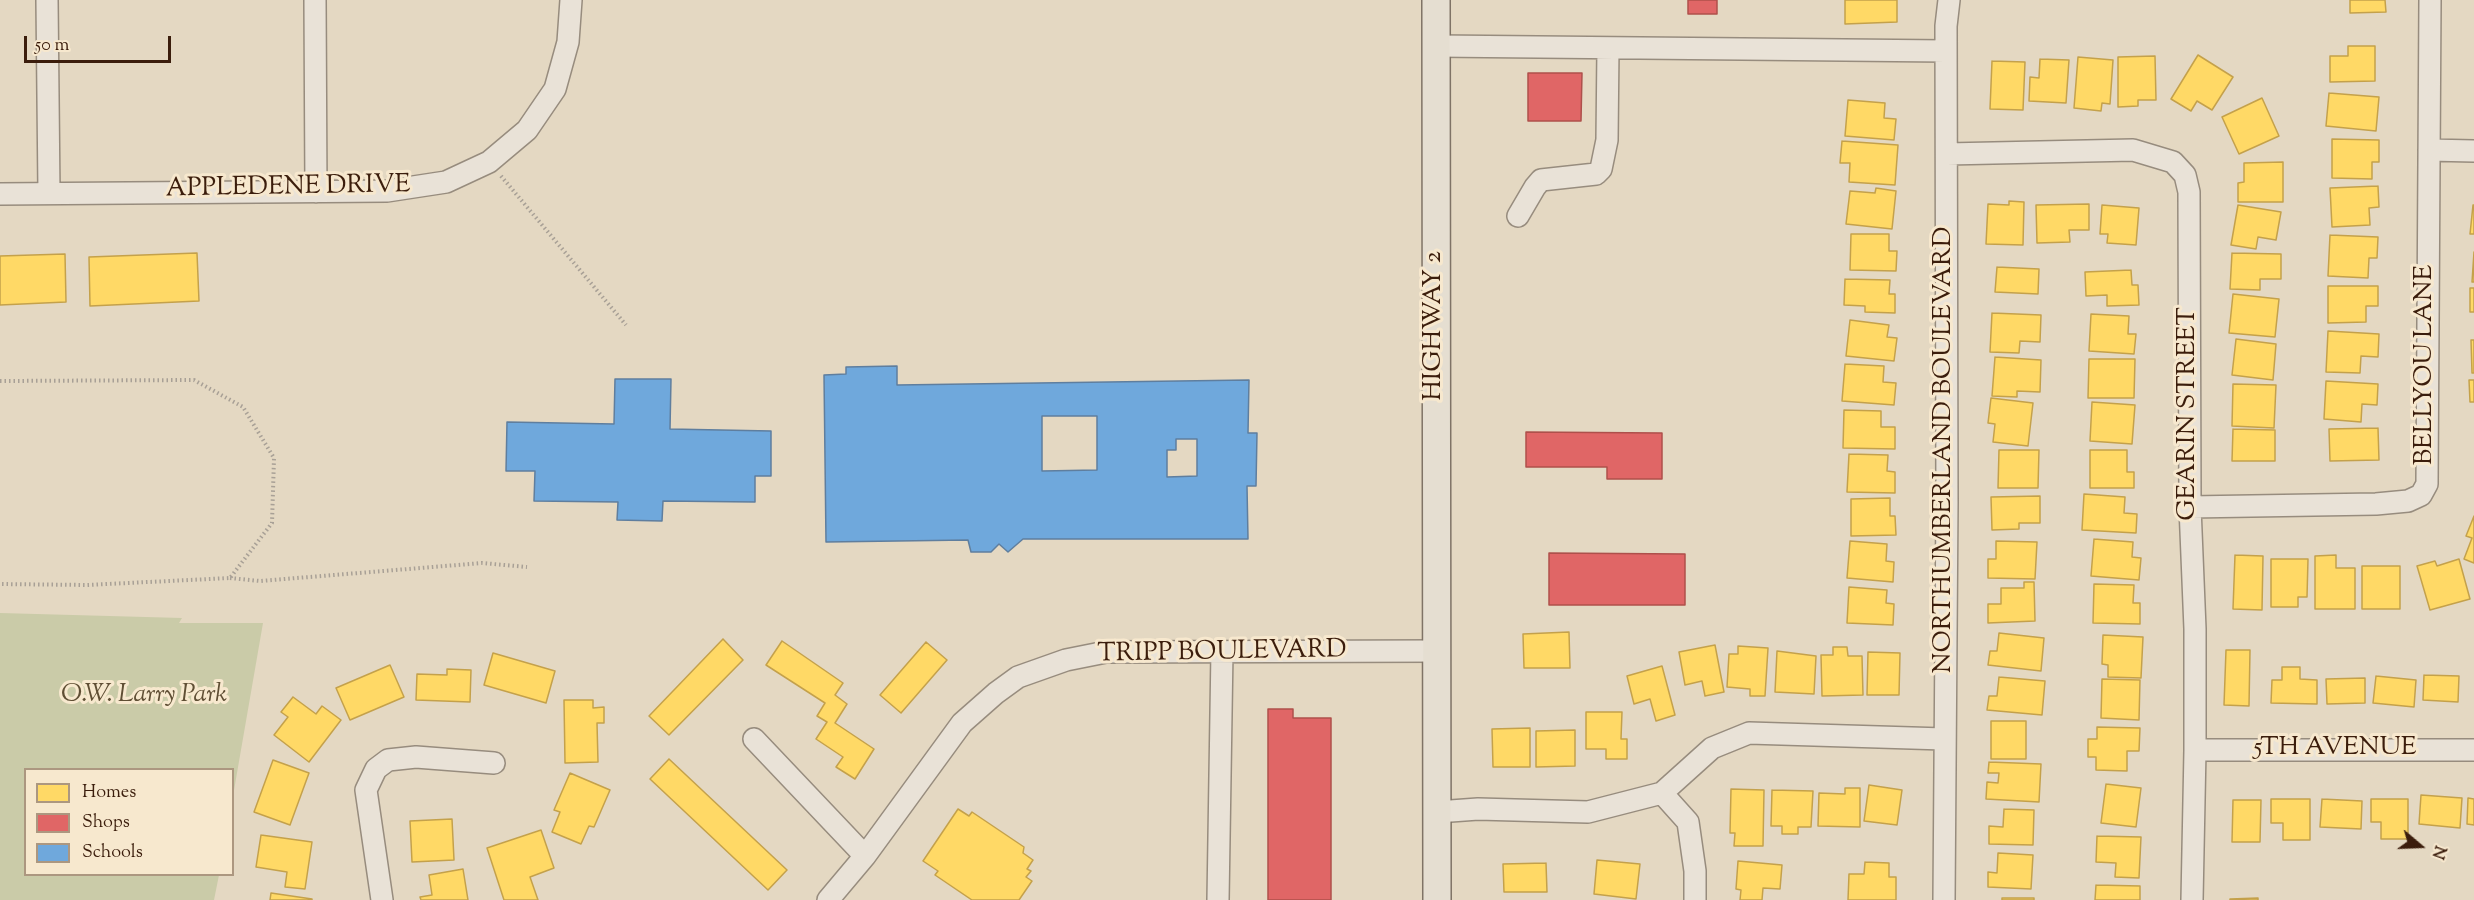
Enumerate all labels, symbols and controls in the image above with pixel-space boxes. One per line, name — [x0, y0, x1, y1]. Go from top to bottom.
scale bar — [27, 24, 174, 62]
text: 50 m — [35, 33, 69, 59]
street label: APPLEDENE DRIVE — [165, 171, 411, 207]
street label: NORTHUMBERLAND BOULEVARD — [1930, 227, 1962, 673]
street label: HIGHWAY 2 — [1420, 251, 1452, 401]
street label: BELLYOU LANE — [2411, 265, 2443, 465]
street label: GEARIN STREET — [2174, 307, 2206, 521]
street label: TRIPP BOULEVARD — [1097, 636, 1347, 672]
park label: O.W. Larry Park — [61, 681, 227, 713]
street label: 5TH AVENUE — [2254, 734, 2416, 766]
legend — [24, 768, 234, 876]
text: Homes — [82, 780, 136, 806]
text: Shops — [82, 810, 130, 836]
north arrow — [2390, 816, 2450, 876]
text: Schools — [82, 840, 143, 866]
text: N — [2425, 842, 2450, 862]

